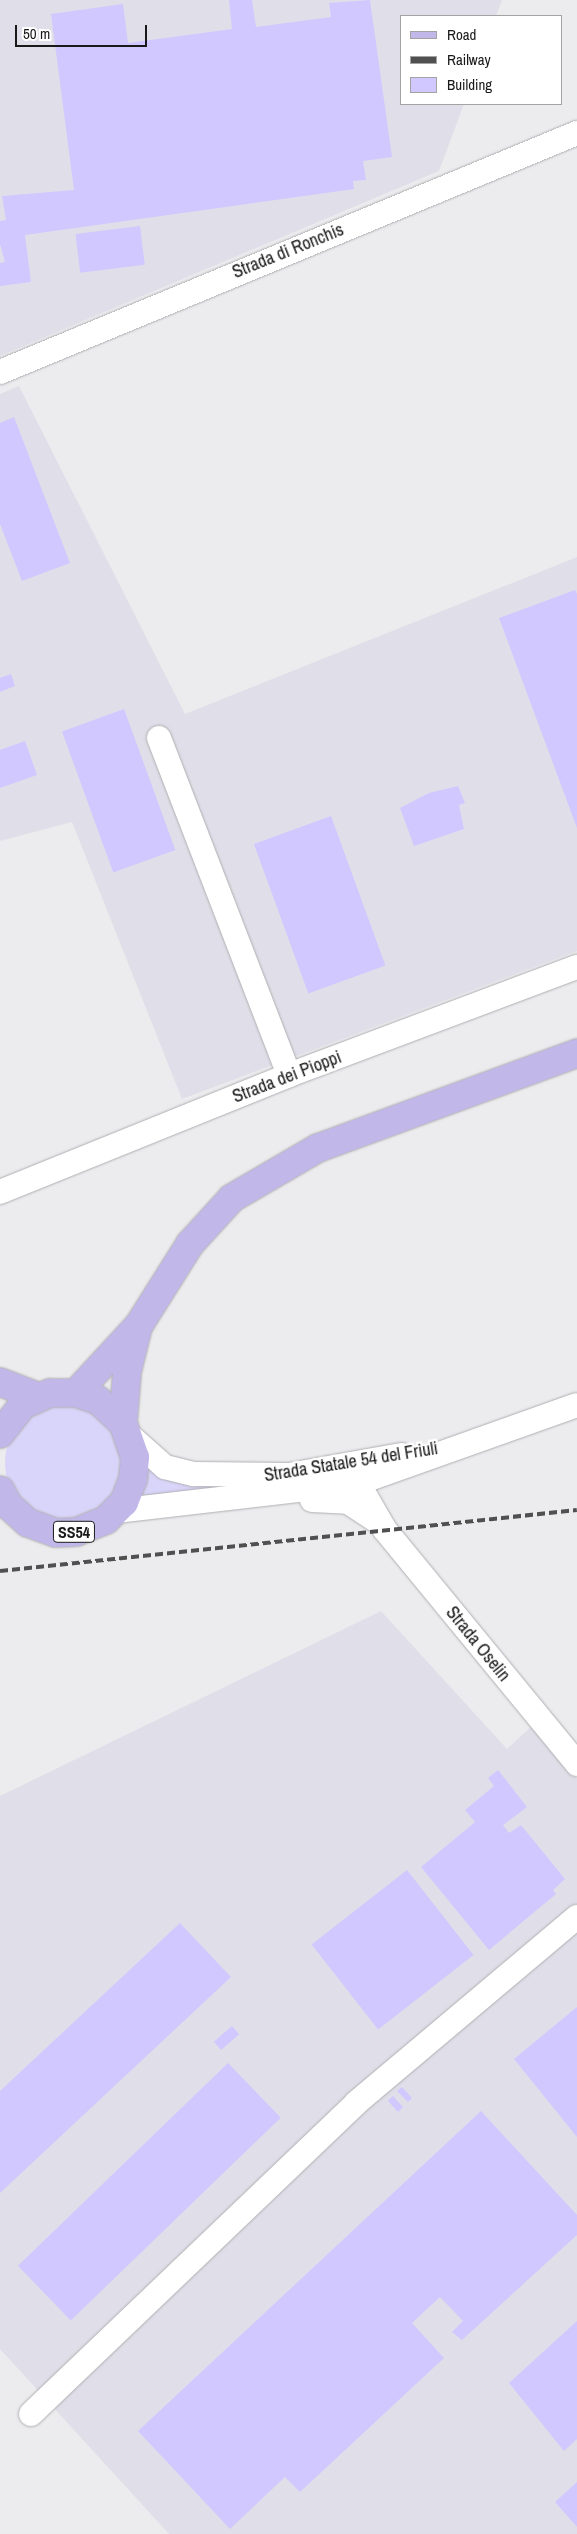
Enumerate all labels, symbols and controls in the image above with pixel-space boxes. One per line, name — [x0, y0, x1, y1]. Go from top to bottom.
scale bar — [18, 15, 150, 47]
legend — [400, 15, 562, 105]
text: 50 m — [23, 23, 50, 44]
text: Road — [447, 24, 476, 45]
text: Railway — [447, 49, 491, 70]
text: Building — [447, 74, 492, 95]
street label: Strada di Ronchis — [229, 219, 347, 283]
street label: Strada dei Pioppi — [229, 1046, 345, 1108]
street label: Strada Statale 54 del Friuli — [263, 1438, 439, 1486]
road number: SS54 — [53, 1518, 95, 1545]
street label: Strada Oselin — [441, 1602, 515, 1686]

